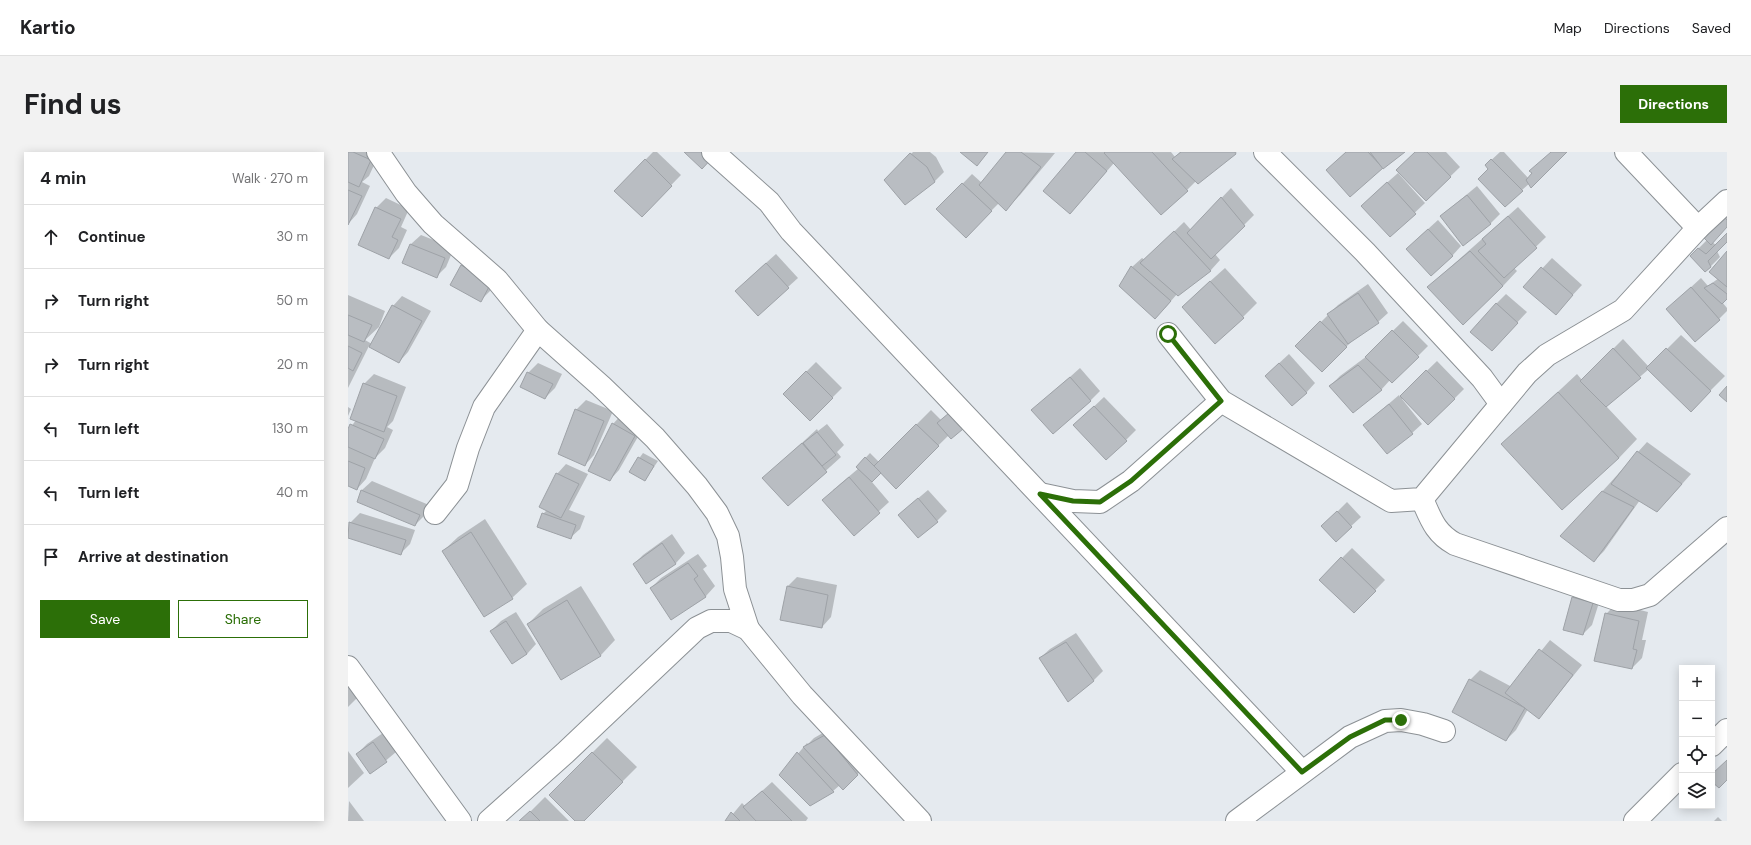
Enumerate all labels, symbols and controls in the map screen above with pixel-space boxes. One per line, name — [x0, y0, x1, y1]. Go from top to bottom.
text: Kartio — [20, 15, 76, 40]
text: Map — [1554, 19, 1582, 37]
text: Directions — [1604, 19, 1670, 37]
text: Saved — [1692, 19, 1731, 37]
button: Directions — [1620, 85, 1727, 123]
text: Find us — [24, 86, 122, 123]
text: 4 min — [40, 167, 86, 189]
text: Walk · 270 m — [232, 170, 308, 187]
icon: ahead — [40, 226, 62, 248]
text: Continue — [78, 227, 146, 247]
text: 30 m — [276, 228, 308, 245]
icon: right — [40, 290, 62, 312]
text: Turn right — [78, 291, 149, 311]
text: 50 m — [276, 292, 308, 309]
route start — [1159, 325, 1177, 343]
icon: right — [40, 354, 62, 376]
text: Turn right — [78, 355, 149, 375]
text: 20 m — [277, 356, 308, 373]
icon: left — [40, 418, 62, 440]
text: Turn left — [78, 419, 139, 439]
text: 130 m — [272, 420, 308, 437]
icon: left — [40, 482, 62, 504]
text: Turn left — [78, 483, 139, 503]
text: 40 m — [276, 484, 308, 501]
icon: arrive — [40, 546, 62, 568]
text: Arrive at destination — [78, 547, 229, 567]
button: Save — [40, 600, 170, 638]
button: Share — [178, 600, 308, 638]
map controls — [1679, 665, 1715, 809]
button: + — [1679, 665, 1715, 701]
button: − — [1679, 701, 1715, 737]
route end — [1392, 711, 1410, 729]
button: locate — [1679, 737, 1715, 773]
button: layers — [1679, 773, 1715, 809]

